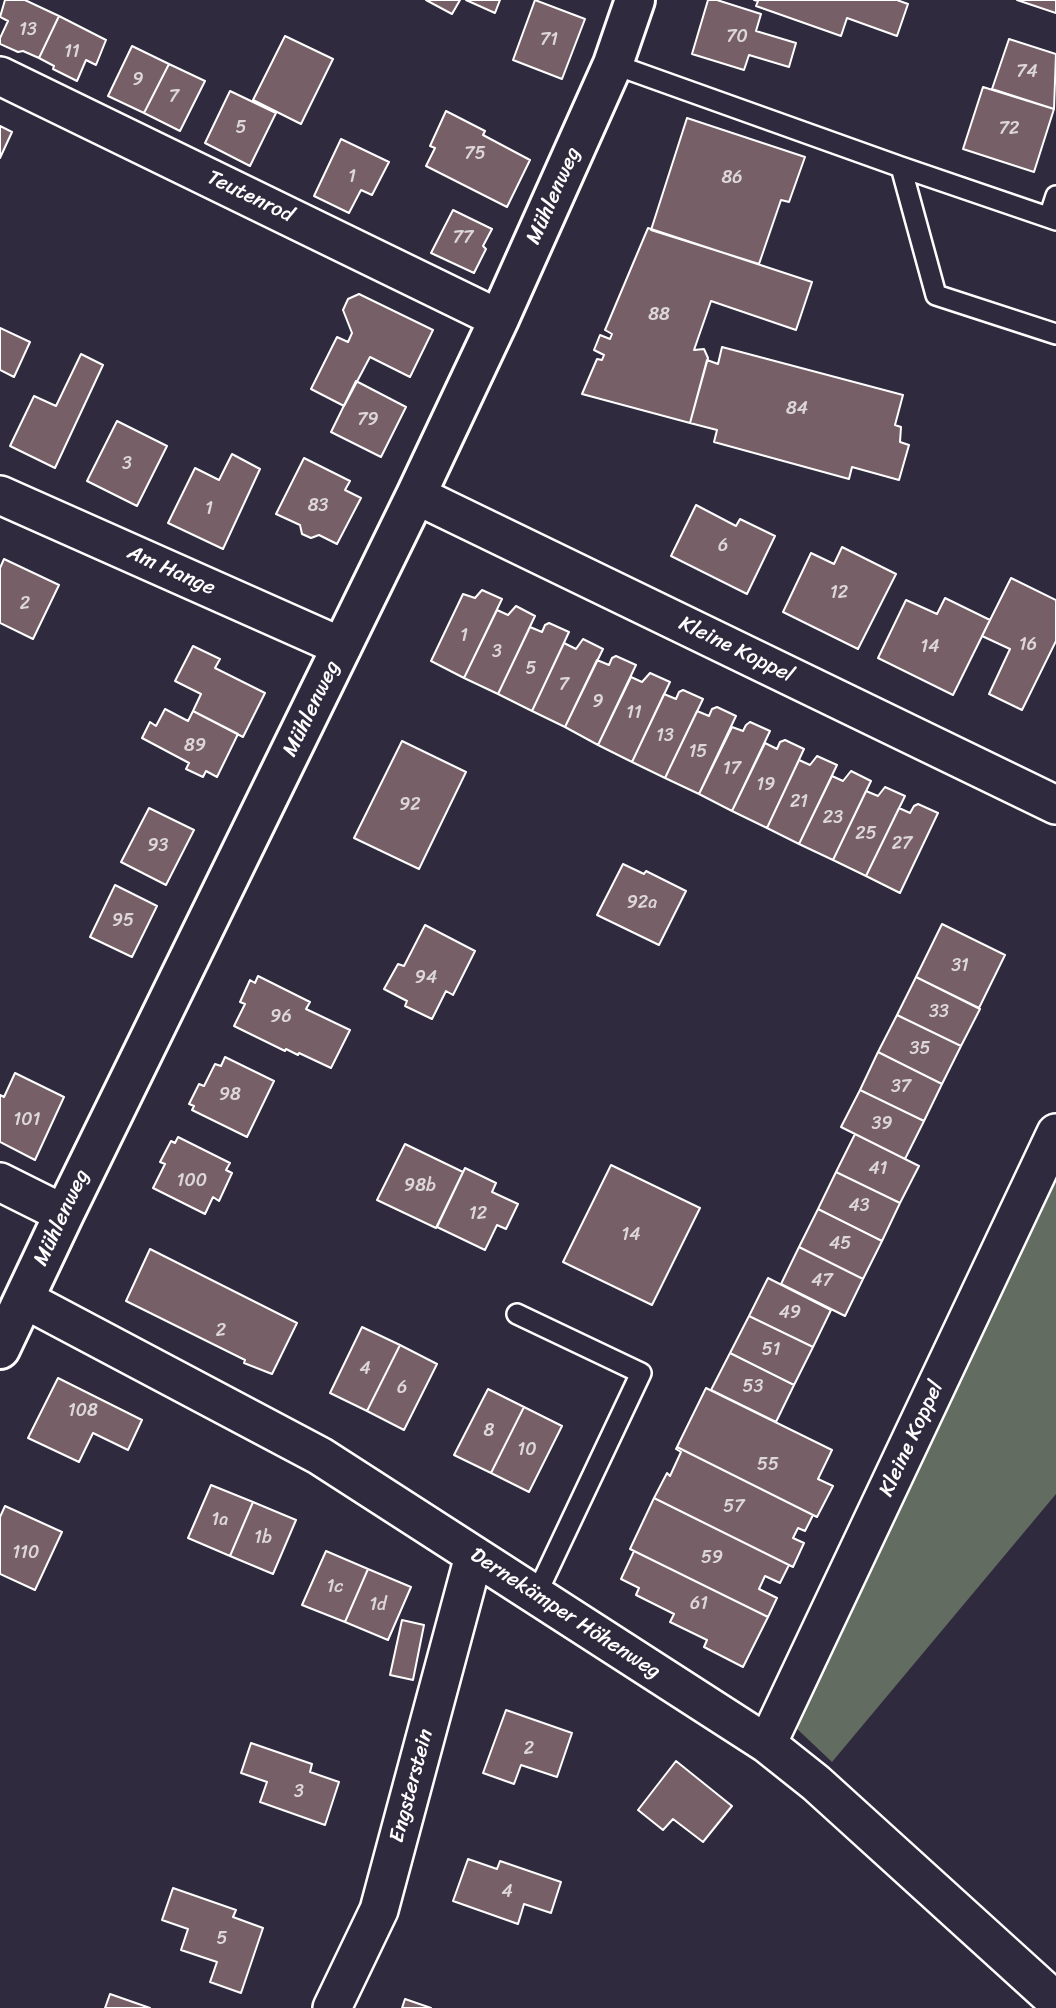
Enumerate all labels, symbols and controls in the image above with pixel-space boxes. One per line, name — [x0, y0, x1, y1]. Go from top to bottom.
house number: 13 — [19, 19, 37, 41]
house number: 70 — [726, 26, 748, 48]
house number: 71 — [540, 29, 558, 51]
house number: 11 — [64, 41, 80, 63]
house number: 74 — [1016, 61, 1038, 83]
house number: 9 — [132, 69, 144, 91]
house number: 7 — [169, 86, 179, 108]
house number: 5 — [236, 117, 246, 139]
house number: 72 — [999, 118, 1019, 140]
house number: 75 — [464, 143, 486, 165]
street label: Mühlenweg — [521, 144, 587, 248]
street label: Teutenrod — [203, 165, 297, 229]
house number: 1 — [348, 166, 356, 188]
house number: 86 — [721, 167, 743, 189]
house number: 77 — [453, 227, 473, 249]
house number: 88 — [648, 304, 670, 326]
house number: 84 — [786, 398, 808, 420]
house number: 79 — [357, 409, 379, 431]
house number: 3 — [122, 453, 132, 475]
house number: 83 — [308, 495, 328, 517]
house number: 1 — [205, 498, 213, 520]
house number: 6 — [718, 535, 728, 557]
street label: Am Hange — [123, 540, 219, 602]
house number: 12 — [830, 582, 848, 604]
house number: 2 — [20, 593, 30, 615]
street label: Kleine Koppel — [674, 611, 798, 689]
house number: 1 — [460, 625, 468, 647]
house number: 16 — [1019, 634, 1037, 656]
house number: 14 — [921, 636, 939, 658]
house number: 3 — [492, 641, 502, 663]
street label: Mühlenweg — [278, 657, 346, 761]
house number: 5 — [526, 658, 536, 680]
house number: 7 — [559, 674, 569, 696]
house number: 9 — [592, 691, 604, 713]
house number: 11 — [626, 702, 642, 724]
house number: 13 — [656, 725, 674, 747]
house number: 89 — [184, 735, 206, 757]
house number: 15 — [689, 741, 707, 763]
house number: 17 — [723, 758, 741, 780]
house number: 19 — [757, 774, 775, 796]
house number: 21 — [790, 791, 808, 813]
house number: 92 — [399, 794, 421, 816]
house number: 23 — [823, 807, 843, 829]
house number: 25 — [855, 823, 877, 845]
house number: 27 — [892, 833, 912, 855]
house number: 93 — [148, 835, 168, 857]
house number: 92a — [627, 892, 657, 914]
house number: 95 — [112, 910, 134, 932]
house number: 31 — [951, 955, 969, 977]
house number: 94 — [415, 967, 437, 989]
house number: 33 — [929, 1001, 949, 1023]
house number: 96 — [270, 1006, 292, 1028]
house number: 35 — [910, 1038, 930, 1060]
house number: 37 — [891, 1076, 911, 1098]
house number: 98 — [219, 1084, 241, 1106]
house number: 101 — [14, 1109, 40, 1131]
house number: 39 — [872, 1113, 892, 1135]
house number: 41 — [869, 1158, 887, 1180]
street label: Mühlenweg — [29, 1166, 95, 1270]
house number: 100 — [177, 1170, 207, 1192]
house number: 98b — [404, 1175, 436, 1197]
house number: 43 — [848, 1195, 870, 1217]
house number: 12 — [469, 1203, 487, 1225]
house number: 14 — [622, 1224, 640, 1246]
house number: 45 — [829, 1233, 851, 1255]
house number: 47 — [811, 1270, 833, 1292]
house number: 49 — [779, 1302, 801, 1324]
house number: 2 — [216, 1320, 226, 1342]
house number: 51 — [762, 1339, 780, 1361]
house number: 4 — [359, 1358, 371, 1380]
house number: 53 — [743, 1376, 763, 1398]
house number: 6 — [397, 1377, 407, 1399]
street label: Kleine Koppel — [874, 1377, 950, 1501]
house number: 108 — [68, 1400, 98, 1422]
house number: 8 — [484, 1420, 494, 1442]
house number: 10 — [517, 1439, 537, 1461]
house number: 55 — [757, 1454, 779, 1476]
house number: 57 — [723, 1496, 745, 1518]
house number: 1a — [212, 1509, 228, 1531]
house number: 1b — [254, 1527, 272, 1549]
house number: 110 — [13, 1542, 39, 1564]
street label: Dernekämper Höhenweg — [465, 1543, 665, 1685]
house number: 59 — [701, 1547, 723, 1569]
house number: 1c — [327, 1576, 343, 1598]
house number: 61 — [690, 1593, 708, 1615]
house number: 1d — [369, 1594, 387, 1616]
street label: Engsterstein — [385, 1726, 439, 1846]
house number: 2 — [524, 1738, 534, 1760]
house number: 3 — [294, 1781, 304, 1803]
house number: 4 — [501, 1881, 513, 1903]
house number: 5 — [217, 1928, 227, 1950]

